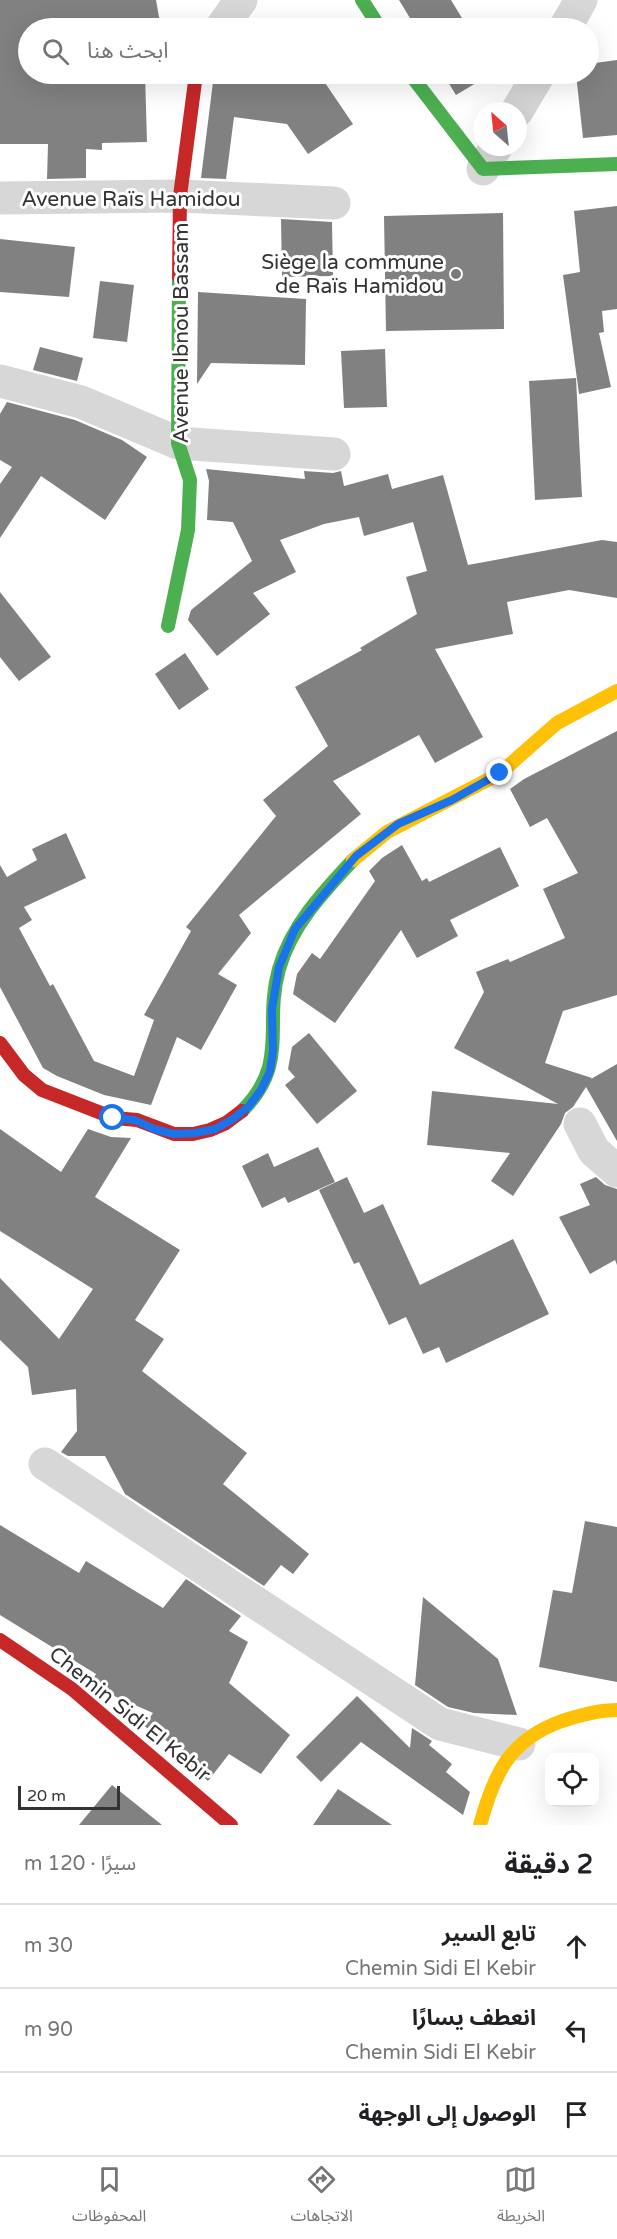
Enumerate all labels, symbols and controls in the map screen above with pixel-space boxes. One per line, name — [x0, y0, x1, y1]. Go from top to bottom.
search box — [18, 18, 599, 84]
icon: search — [39, 35, 72, 68]
text: ابحث هنا — [87, 38, 169, 64]
north arrow — [473, 102, 527, 156]
street label: Avenue Raïs Hamidou — [21, 187, 241, 212]
street label: Avenue Ibnou Bassam — [169, 222, 194, 444]
place label: Siège la commune de Raïs Hamidou — [261, 250, 444, 299]
marker: Siège la commune de Raïs Hamidou — [449, 267, 463, 281]
route end — [486, 759, 512, 785]
route start — [99, 1104, 125, 1130]
street label: Chemin Sidi El Kebir — [44, 1642, 215, 1787]
map controls — [545, 1753, 599, 1807]
button: locate — [545, 1753, 599, 1807]
scale bar — [18, 1783, 120, 1810]
text: 20 m — [27, 1786, 66, 1806]
text: 2 دقيقة — [504, 1849, 593, 1880]
text: سيرًا · 120 m — [24, 1852, 136, 1876]
text: تابع السير — [442, 1921, 536, 1947]
icon: ahead — [560, 1930, 593, 1963]
text: 30 m — [24, 1934, 73, 1958]
text: Chemin Sidi El Kebir — [345, 1957, 536, 1981]
text: انعطف يسارًا — [412, 2005, 536, 2031]
icon: left — [560, 2014, 593, 2047]
text: 90 m — [24, 2018, 73, 2042]
text: Chemin Sidi El Kebir — [345, 2041, 536, 2065]
icon: arrive — [560, 2098, 593, 2131]
text: الوصول إلى الوجهة — [358, 2101, 536, 2127]
tab: المحفوظات — [72, 2163, 146, 2233]
tab: الاتجاهات — [290, 2163, 353, 2233]
tab: الخريطة — [497, 2163, 545, 2233]

